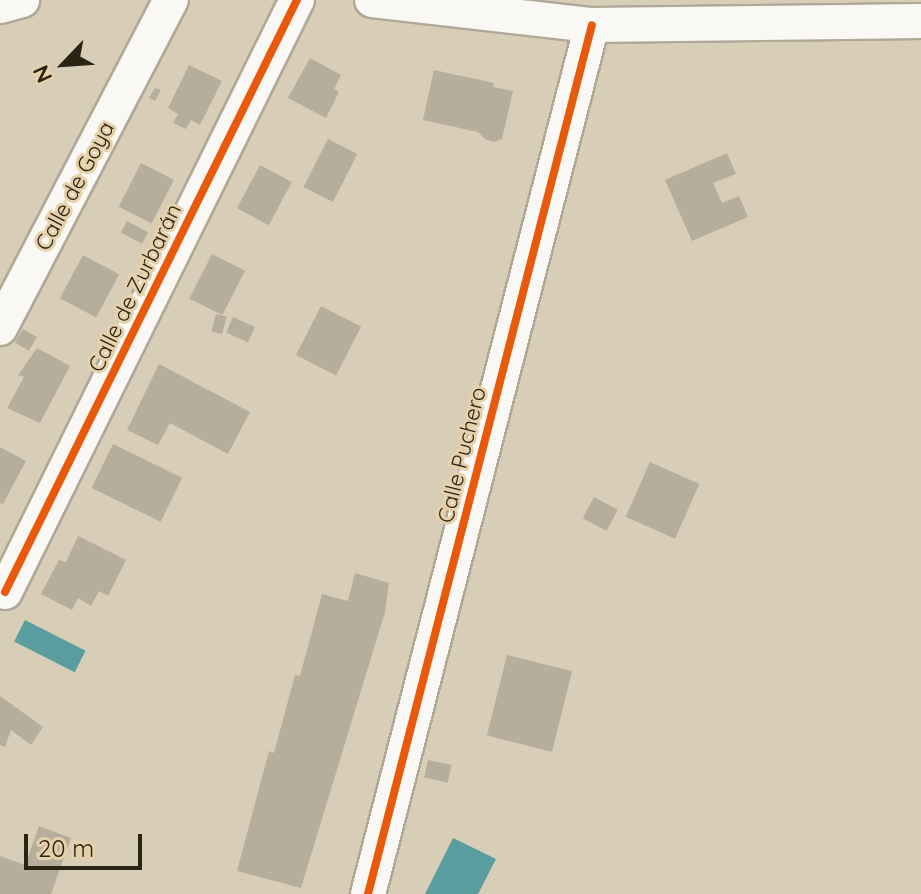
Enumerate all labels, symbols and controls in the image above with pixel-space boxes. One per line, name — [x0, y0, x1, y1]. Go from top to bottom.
north arrow — [24, 24, 104, 104]
text: N — [26, 61, 58, 87]
street label: Calle de Goya — [30, 117, 120, 255]
street label: Calle de Zurbarán — [83, 200, 187, 376]
street label: Calle Puchero — [432, 384, 492, 526]
scale bar — [28, 818, 146, 868]
text: 20 m — [38, 833, 94, 863]

